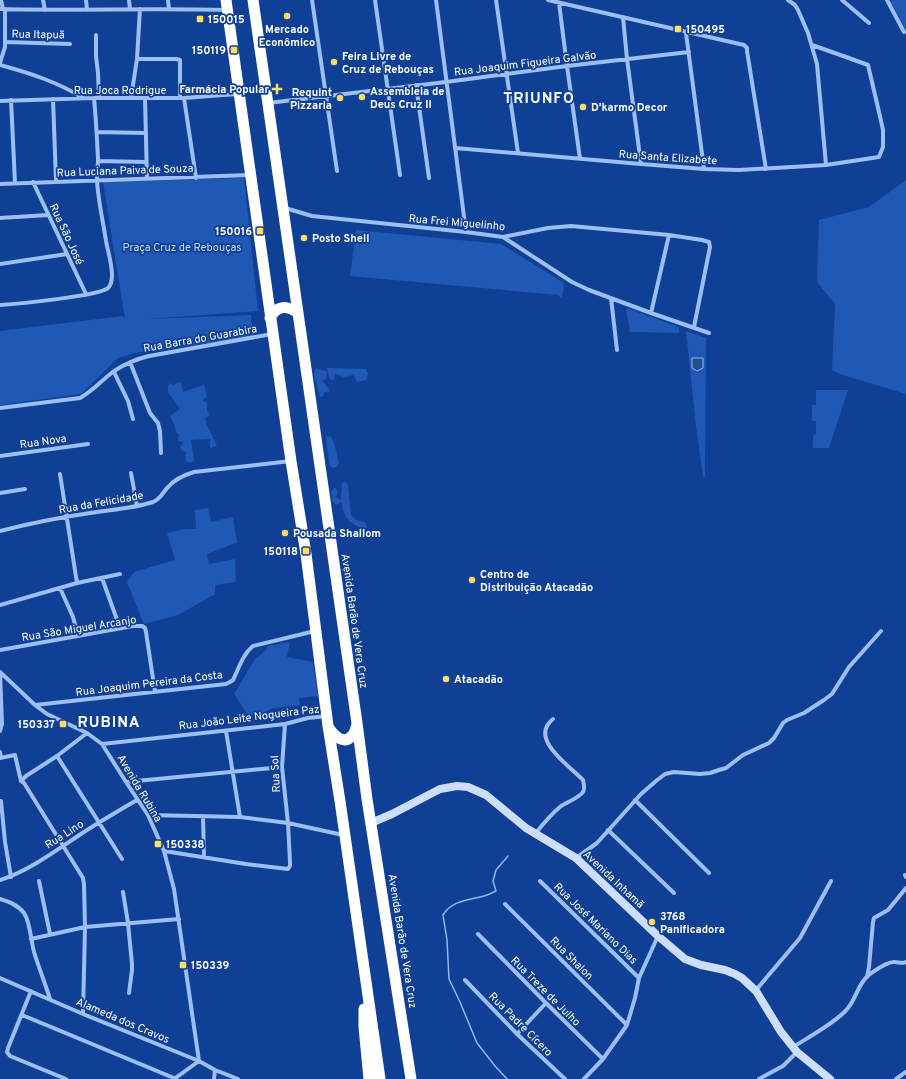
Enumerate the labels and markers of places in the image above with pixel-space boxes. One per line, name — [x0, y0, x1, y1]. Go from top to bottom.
marker: Mercado Econômico — [282, 11, 292, 21]
place label: 150015 — [208, 13, 245, 27]
marker: 150015 — [195, 14, 205, 24]
place label: Mercado Econômico — [259, 23, 315, 50]
place label: 150495 — [686, 23, 725, 37]
marker: 150495 — [673, 24, 683, 34]
place label: 150119 — [192, 44, 226, 58]
marker: 150119 — [229, 45, 239, 55]
place label: Feira Livre de Cruz de Rebouças — [342, 50, 434, 77]
marker: Feira Livre de Cruz de Rebouças — [329, 57, 339, 67]
place label: Farmácia Popular — [179, 83, 269, 97]
marker: Farmácia Popular — [272, 84, 282, 94]
place label: Assembleia de Deus Cruz II — [370, 85, 444, 112]
place label: Requint Pizzaria — [290, 86, 332, 113]
marker: Assembleia de Deus Cruz II — [357, 92, 367, 102]
marker: Requint Pizzaria — [335, 93, 345, 103]
place label: D'karmo Decor — [591, 101, 668, 115]
marker: D'karmo Decor — [578, 102, 588, 112]
place label: 150016 — [215, 225, 252, 239]
marker: 150016 — [255, 226, 265, 236]
place label: Posto Shell — [312, 232, 369, 246]
marker: Posto Shell — [299, 233, 309, 243]
place label: Pousada Shallom — [293, 527, 381, 541]
marker: Pousada Shallom — [280, 528, 290, 538]
place label: 150118 — [264, 545, 298, 559]
marker: 150118 — [301, 546, 311, 556]
place label: Centro de Distribuição Atacadão — [480, 568, 593, 595]
marker: Centro de Distribuição Atacadão — [467, 575, 477, 585]
place label: Atacadão — [454, 673, 503, 687]
marker: Atacadão — [441, 674, 451, 684]
place label: 150337 — [18, 718, 55, 732]
marker: 150337 — [58, 719, 68, 729]
place label: 150338 — [166, 838, 205, 852]
marker: 150338 — [153, 839, 163, 849]
place label: 3768 Panificadora — [660, 910, 725, 937]
marker: 3768 Panificadora — [647, 917, 657, 927]
place label: 150339 — [191, 959, 230, 973]
marker: 150339 — [178, 960, 188, 970]

